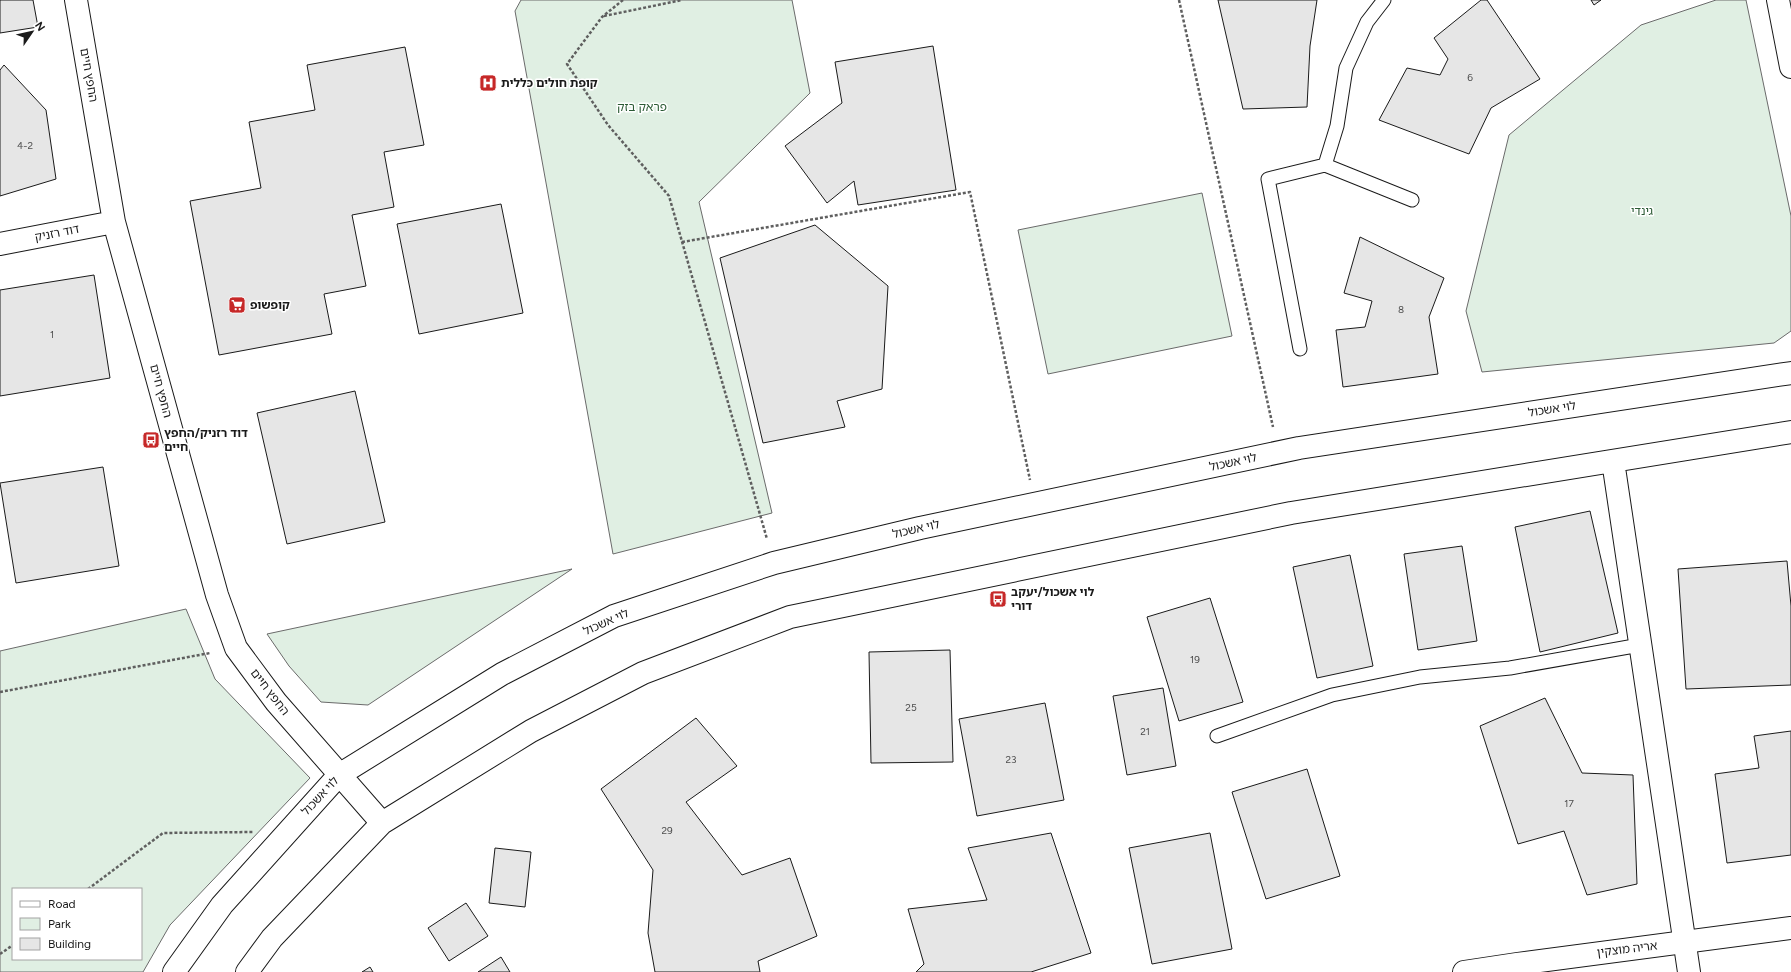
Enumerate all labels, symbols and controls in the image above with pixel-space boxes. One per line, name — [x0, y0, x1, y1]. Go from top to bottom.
north arrow — [12, 12, 52, 52]
text: N — [32, 20, 48, 34]
street label: החפץ חיים — [77, 47, 101, 103]
house number: 6 — [1467, 71, 1473, 84]
hospital icon: קופת חולים כללית — [478, 73, 498, 93]
place label: קופת חולים כללית — [501, 76, 598, 90]
park label: פראק בזק — [617, 100, 667, 114]
house number: 4-2 — [17, 139, 33, 152]
park label: גינדי — [1631, 204, 1654, 218]
street label: דוד רזניק — [33, 222, 81, 244]
supermarket icon: קופשופ — [227, 295, 247, 315]
place label: קופשופ — [250, 298, 290, 312]
house number: 8 — [1398, 303, 1404, 316]
house number: 1 — [50, 328, 54, 341]
street label: החפץ חיים — [147, 363, 175, 419]
street label: לוי אשכול — [1527, 398, 1577, 420]
place label: דוד רזניק/החפץ חיים — [164, 426, 248, 454]
bus stop icon: דוד רזניק/החפץ חיים — [141, 430, 161, 450]
street label: לוי אשכול — [1208, 450, 1258, 474]
street label: לוי אשכול — [891, 517, 941, 541]
place label: לוי אשכול/יעקב דורי — [1011, 585, 1095, 613]
bus stop icon: לוי אשכול/יעקב דורי — [988, 589, 1008, 609]
street label: לוי אשכול — [581, 606, 631, 638]
house number: 19 — [1190, 653, 1200, 666]
street label: החפץ חיים — [248, 666, 292, 718]
house number: 25 — [905, 701, 917, 714]
house number: 21 — [1140, 725, 1150, 738]
house number: 23 — [1005, 753, 1017, 766]
street label: לוי אשכול — [298, 774, 342, 818]
house number: 17 — [1564, 797, 1574, 810]
house number: 29 — [661, 824, 673, 837]
legend — [12, 888, 142, 960]
text: Road — [48, 897, 76, 911]
text: Park — [48, 917, 71, 931]
text: Building — [48, 937, 91, 951]
street label: אריה מוצקין — [1596, 938, 1658, 960]

